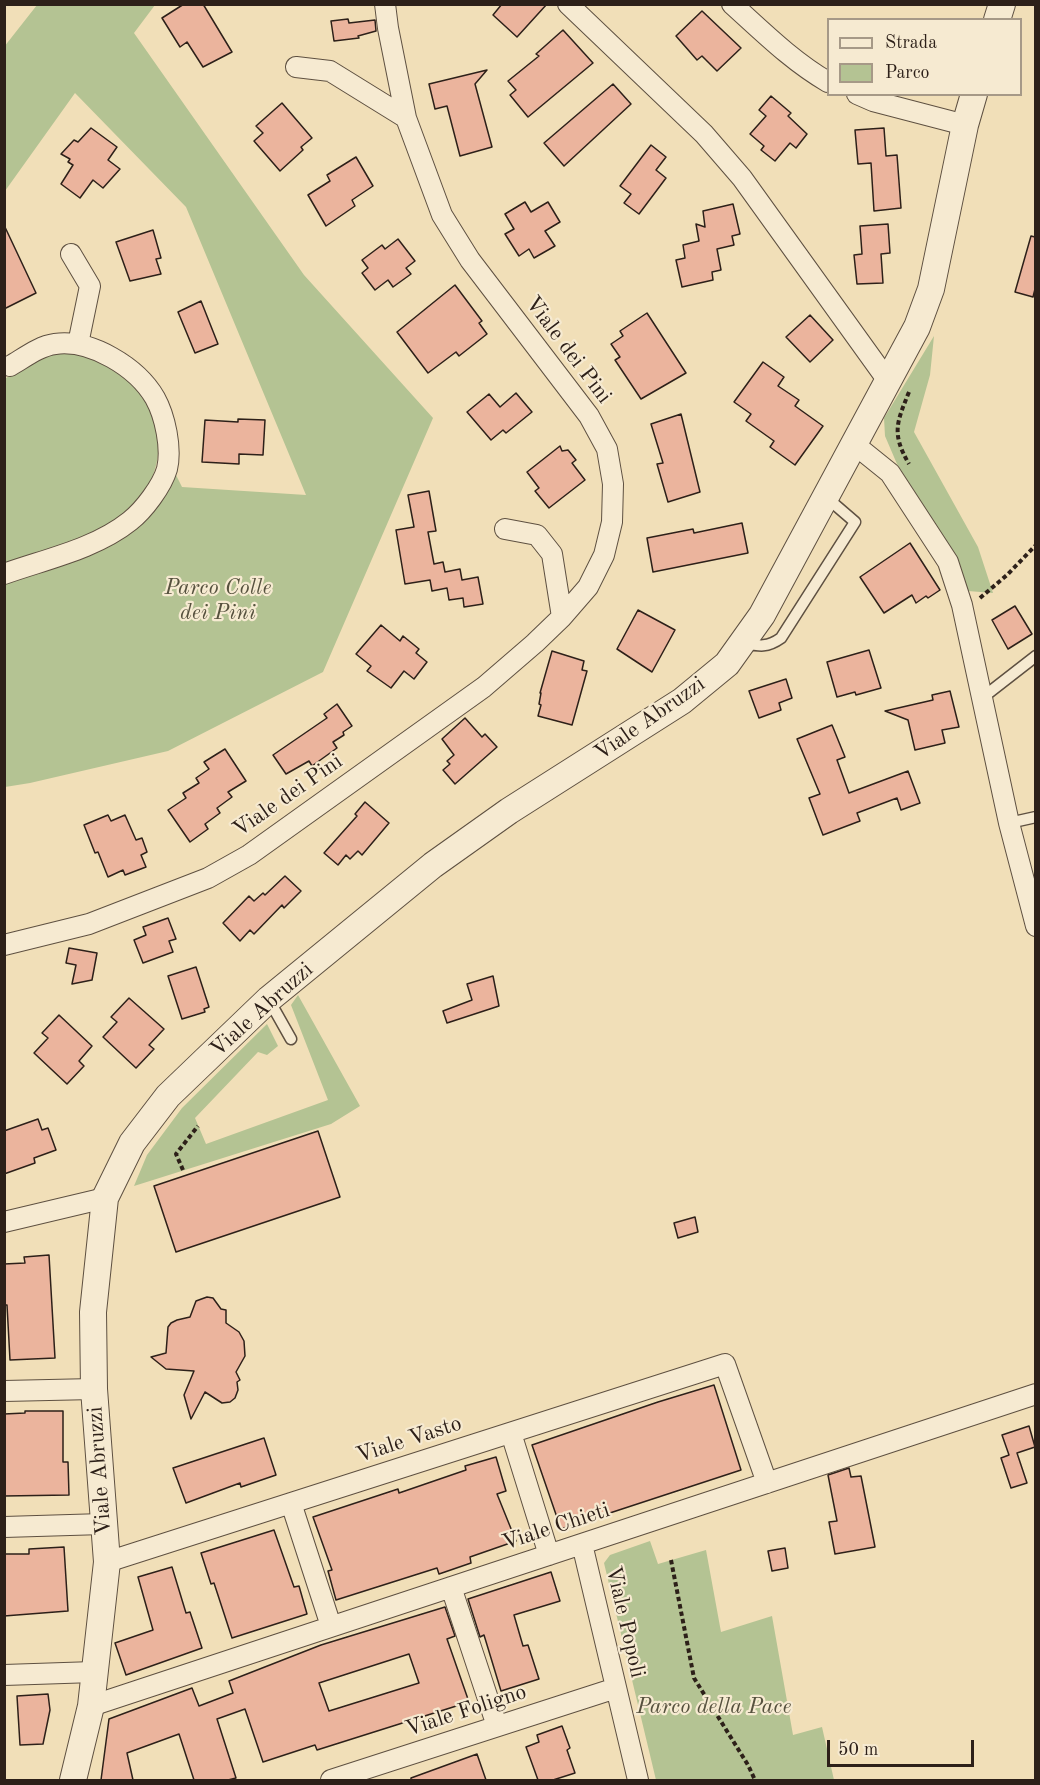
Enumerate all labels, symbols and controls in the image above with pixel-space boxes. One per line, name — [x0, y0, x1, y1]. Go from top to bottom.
legend — [827, 18, 1022, 96]
text: Strada — [885, 34, 937, 52]
text: Parco — [885, 64, 930, 82]
street label: Viale dei Pini — [519, 291, 617, 409]
park label: Parco Colle dei Pini — [164, 575, 272, 626]
street label: Viale Abruzzi — [590, 671, 710, 767]
street label: Viale dei Pini — [228, 749, 348, 843]
street label: Viale Abruzzi — [205, 957, 319, 1063]
street label: Viale Abruzzi — [82, 1406, 118, 1536]
street label: Viale Vasto — [353, 1411, 465, 1469]
street label: Viale Chieti — [499, 1497, 613, 1557]
street label: Viale Popoli — [599, 1564, 651, 1680]
street label: Viale Foligno — [402, 1679, 530, 1743]
park label: Parco della Pace — [636, 1694, 792, 1720]
scale bar — [830, 1728, 977, 1766]
text: 50 m — [838, 1741, 878, 1759]

